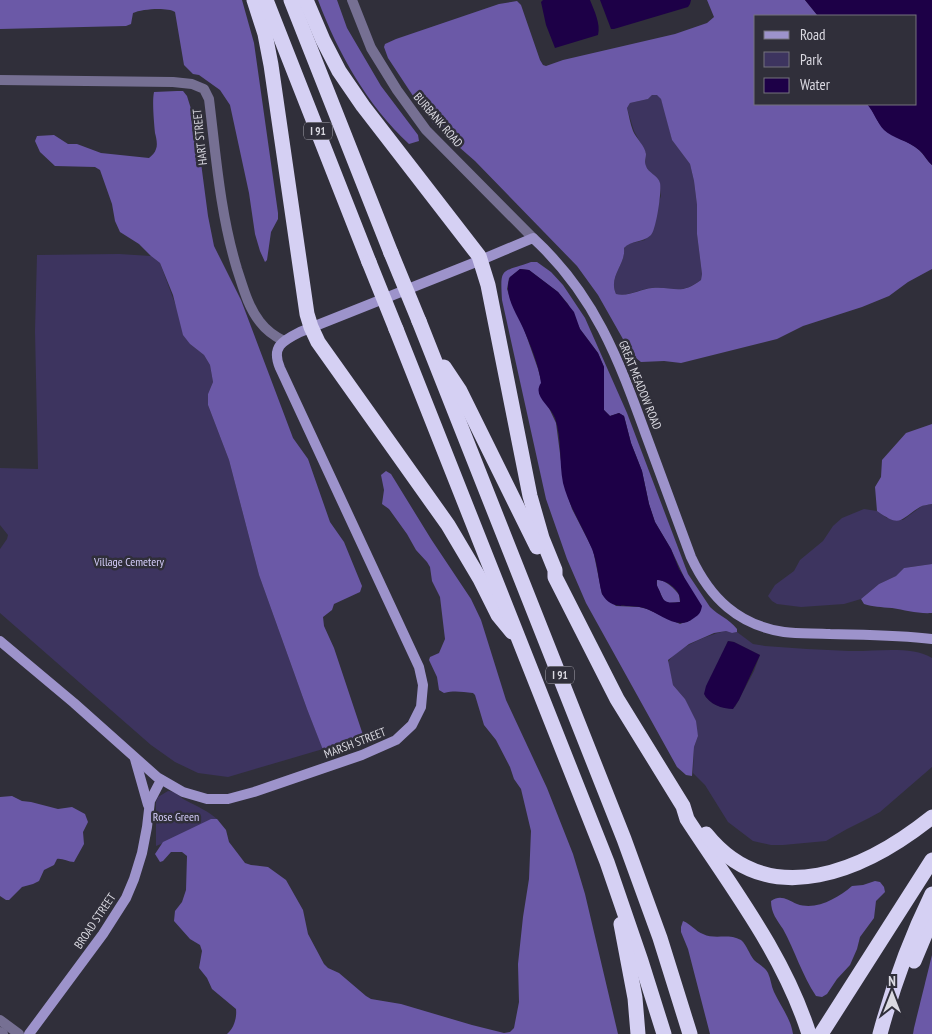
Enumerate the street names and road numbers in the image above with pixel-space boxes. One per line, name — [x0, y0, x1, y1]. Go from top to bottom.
street label: BURBANK ROAD — [411, 89, 466, 150]
street label: HART STREET — [189, 107, 210, 166]
road number: I 91 — [304, 122, 332, 140]
street label: GREAT MEADOW ROAD — [616, 338, 665, 431]
road number: I 91 — [546, 666, 574, 684]
street label: MARSH STREET — [322, 724, 388, 761]
street label: BROAD STREET — [71, 890, 119, 951]

